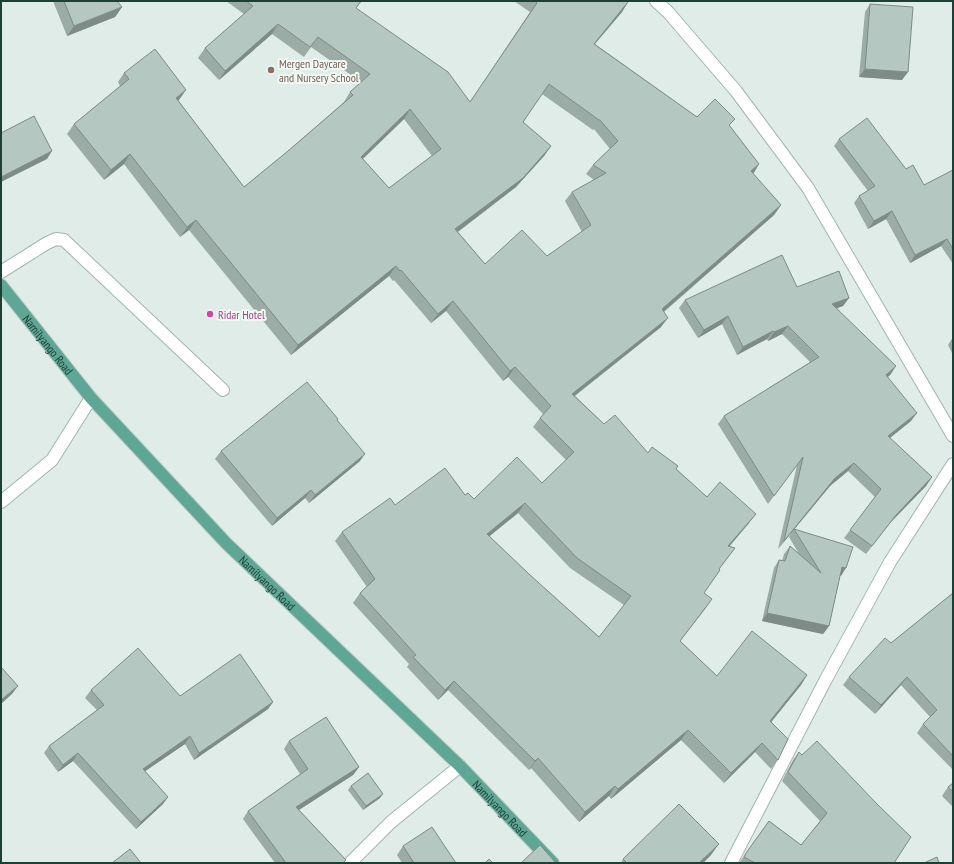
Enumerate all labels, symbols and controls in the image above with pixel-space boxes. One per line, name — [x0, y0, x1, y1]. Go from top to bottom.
place label: Mergen Daycare and Nursery School — [279, 56, 359, 85]
marker: Mergen Daycare and Nursery School — [266, 65, 276, 75]
place label: Ridar Hotel — [218, 307, 265, 322]
marker: Ridar Hotel — [205, 309, 215, 319]
street label: Namilyango Road — [20, 311, 77, 377]
street label: Namilyango Road — [236, 552, 299, 613]
street label: Namilyango Road — [470, 777, 531, 839]

